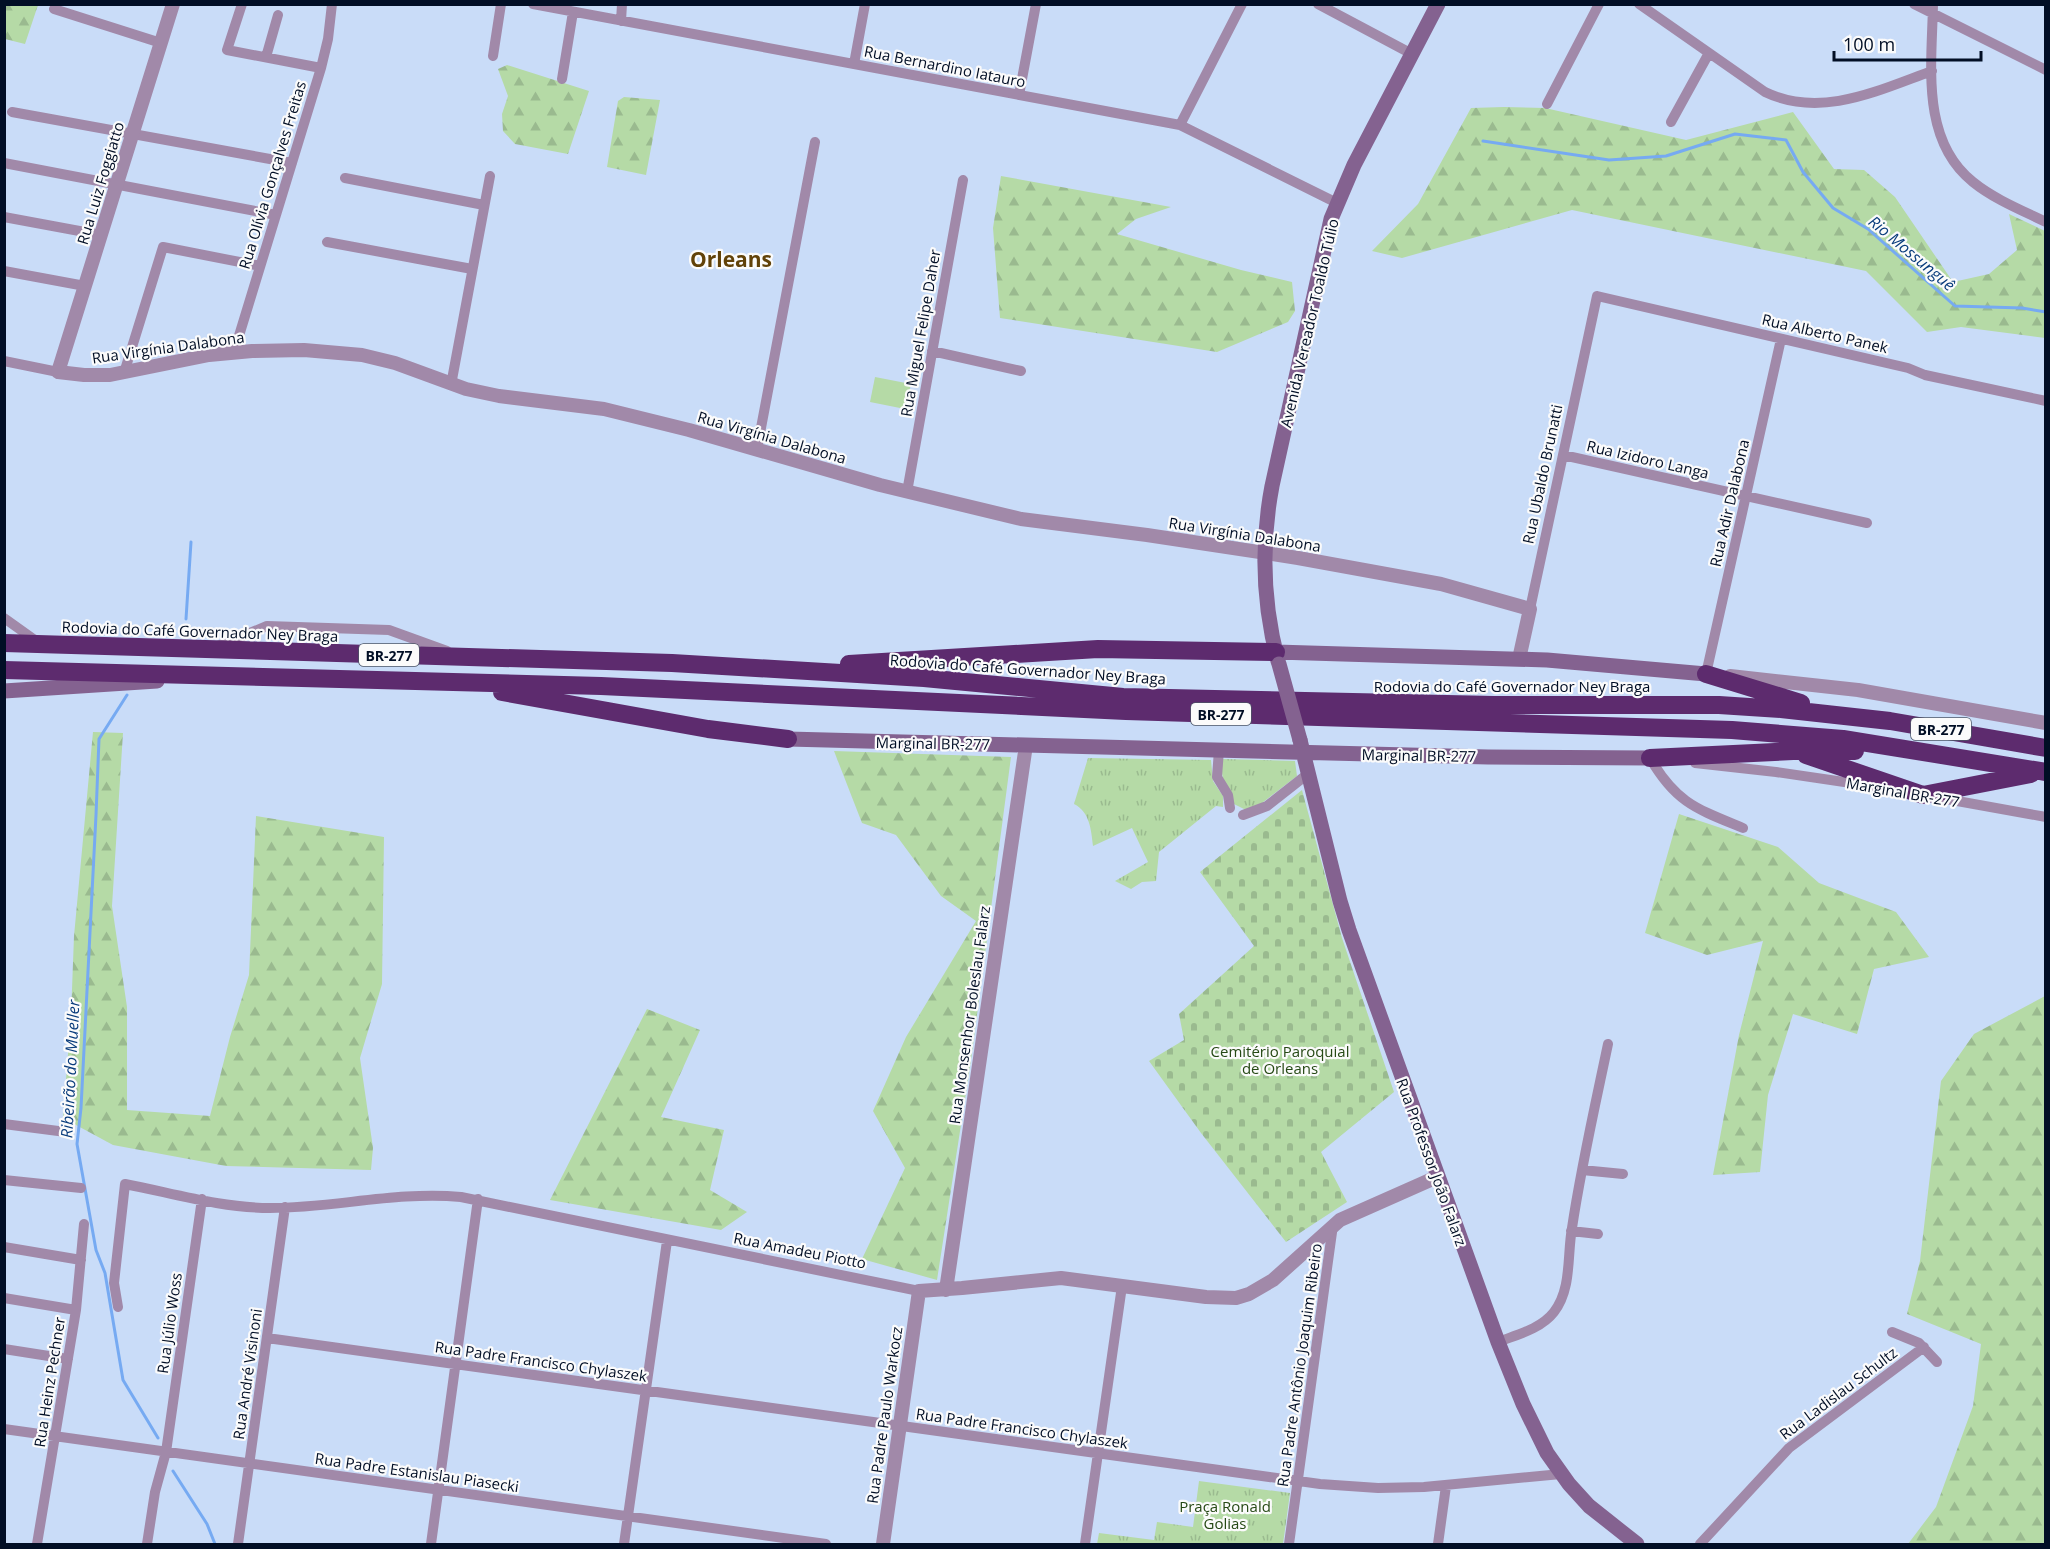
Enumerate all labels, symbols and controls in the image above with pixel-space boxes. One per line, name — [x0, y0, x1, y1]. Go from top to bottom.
scale bar — [1834, 24, 1981, 62]
text: 100 m — [1843, 32, 1895, 56]
street label: Rua Bernardino Iatauro — [862, 41, 1028, 91]
street label: Rua Olívia Gonçalves Freitas — [234, 78, 310, 272]
street label: Rua Luiz Foggiatto — [72, 119, 128, 247]
water label: Rio Mossunguê — [1864, 210, 1960, 296]
street label: Avenida Vereador Toaldo Túlio — [1275, 217, 1343, 429]
district label: Orleans — [690, 245, 772, 273]
street label: Rua Miguel Felipe Daher — [895, 248, 945, 418]
street label: Rua Alberto Panek — [1760, 309, 1890, 357]
street label: Rua Virgínia Dalabona — [90, 326, 246, 368]
street label: Rua Ubaldo Brunatti — [1517, 402, 1567, 546]
street label: Rua Virgínia Dalabona — [695, 406, 849, 468]
street label: Rua Izidoro Langa — [1585, 435, 1711, 483]
street label: Rua Adir Dalabona — [1705, 437, 1753, 569]
street label: Rua Virgínia Dalabona — [1167, 512, 1323, 556]
street label: Rodovia do Café Governador Ney Braga — [61, 616, 339, 646]
road number: BR-277 — [359, 644, 419, 666]
street label: Rodovia do Café Governador Ney Braga — [889, 649, 1167, 689]
street label: Rodovia do Café Governador Ney Braga — [1374, 676, 1650, 696]
road number: BR-277 — [1191, 703, 1251, 725]
road number: BR-277 — [1911, 718, 1971, 740]
street label: Marginal BR-277 — [876, 732, 990, 754]
street label: Marginal BR-277 — [1362, 744, 1476, 766]
street label: Marginal BR-277 — [1845, 772, 1961, 812]
street label: Rua Monsenhor Boleslau Falarz — [944, 905, 994, 1125]
water label: Ribeirão do Mueller — [55, 999, 85, 1139]
park label: Cemitério Paroquial de Orleans — [1211, 1041, 1349, 1078]
street label: Rua Professor João Falarz — [1392, 1075, 1472, 1249]
street label: Rua Amadeu Piotto — [732, 1227, 868, 1273]
street label: Rua Padre Antônio Joaquim Ribeiro — [1272, 1242, 1326, 1488]
street label: Rua Júlio Woss — [152, 1271, 186, 1375]
street label: Rua André Visinoni — [228, 1307, 266, 1441]
street label: Rua Heinz Pechner — [29, 1315, 69, 1449]
street label: Rua Padre Paulo Warkocz — [862, 1325, 906, 1505]
street label: Rua Padre Francisco Chylaszek — [434, 1336, 649, 1386]
street label: Rua Ladislau Schultz — [1775, 1342, 1901, 1444]
street label: Rua Padre Francisco Chylaszek — [915, 1403, 1130, 1453]
street label: Rua Padre Estanislau Piasecki — [314, 1448, 520, 1496]
park label: Praça Ronald Golias — [1179, 1496, 1271, 1533]

